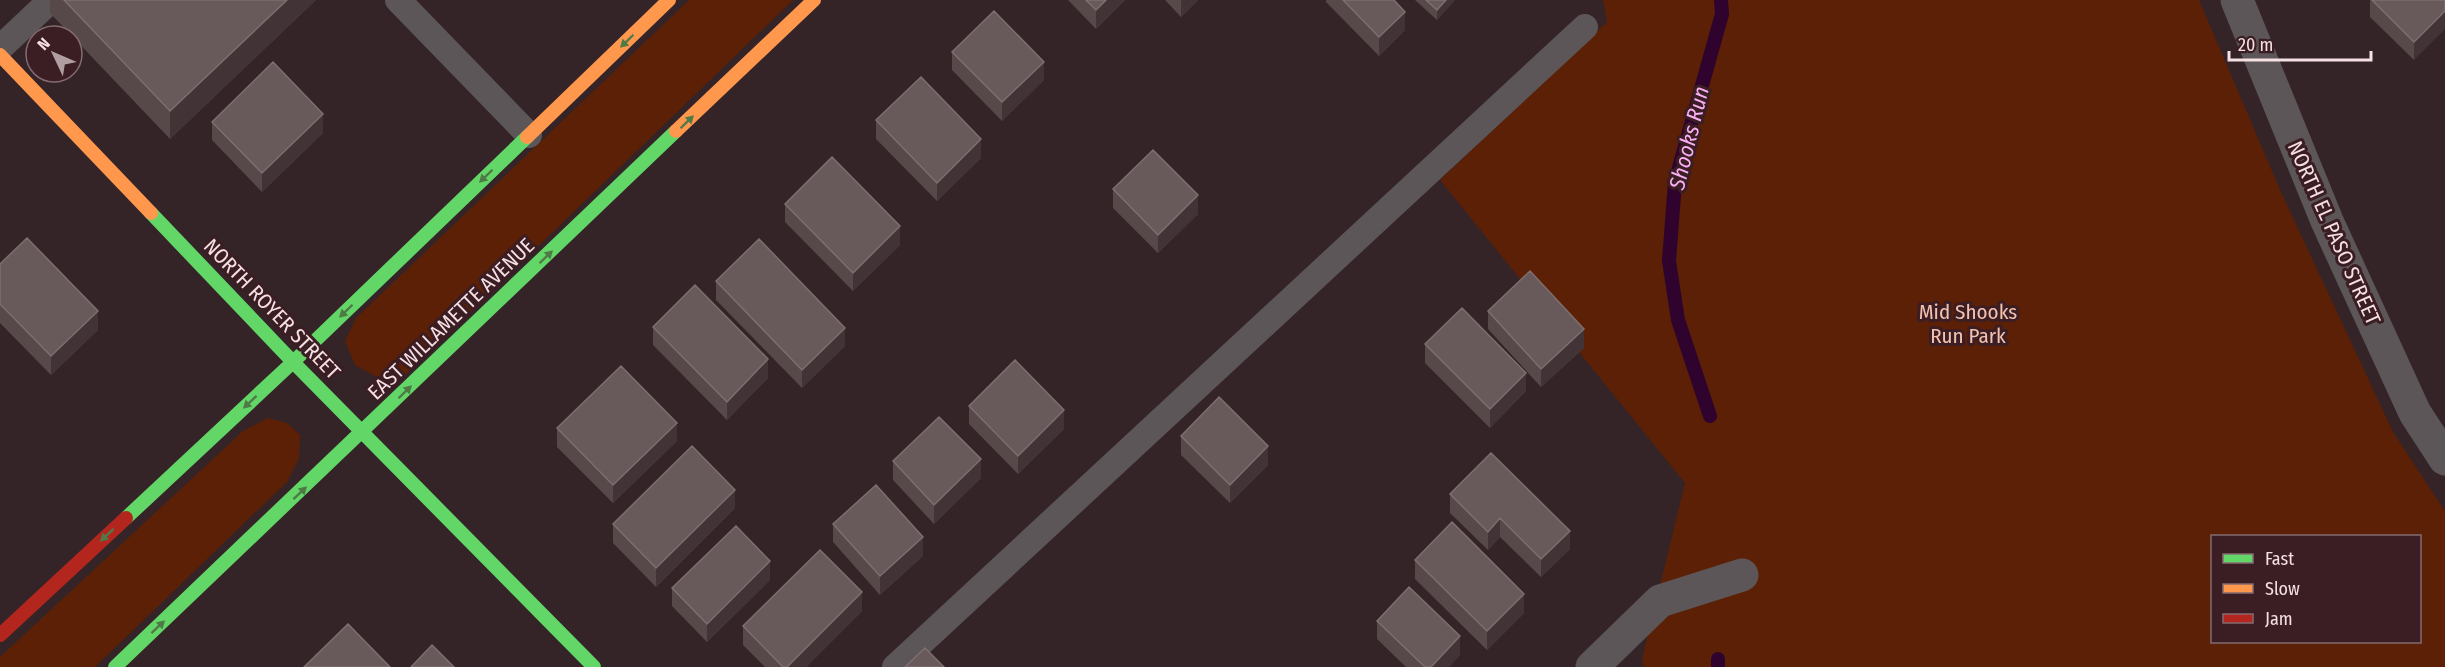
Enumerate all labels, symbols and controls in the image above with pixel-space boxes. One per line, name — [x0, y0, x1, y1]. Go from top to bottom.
north arrow — [24, 24, 84, 84]
scale bar — [2229, 24, 2372, 62]
one-way arrow — [620, 33, 634, 47]
text: N — [33, 34, 54, 54]
text: 20 m — [2238, 34, 2273, 56]
water label: Shooks Run — [1663, 84, 1715, 193]
one-way arrow — [679, 115, 694, 129]
street label: NORTH EL PASO STREET — [2282, 137, 2386, 329]
one-way arrow — [479, 169, 494, 183]
street label: NORTH ROYER STREET — [198, 233, 346, 385]
street label: EAST WILLAMETTE AVENUE — [362, 233, 540, 405]
one-way arrow — [538, 251, 553, 264]
park label: Mid Shooks Run Park — [1919, 299, 2017, 349]
one-way arrow — [338, 304, 353, 318]
one-way arrow — [398, 385, 413, 399]
one-way arrow — [243, 395, 258, 408]
one-way arrow — [292, 486, 307, 500]
one-way arrow — [100, 528, 115, 542]
legend — [2211, 535, 2421, 643]
text: Fast — [2265, 548, 2294, 570]
text: Slow — [2265, 578, 2300, 600]
text: Jam — [2265, 608, 2293, 630]
one-way arrow — [150, 620, 165, 634]

